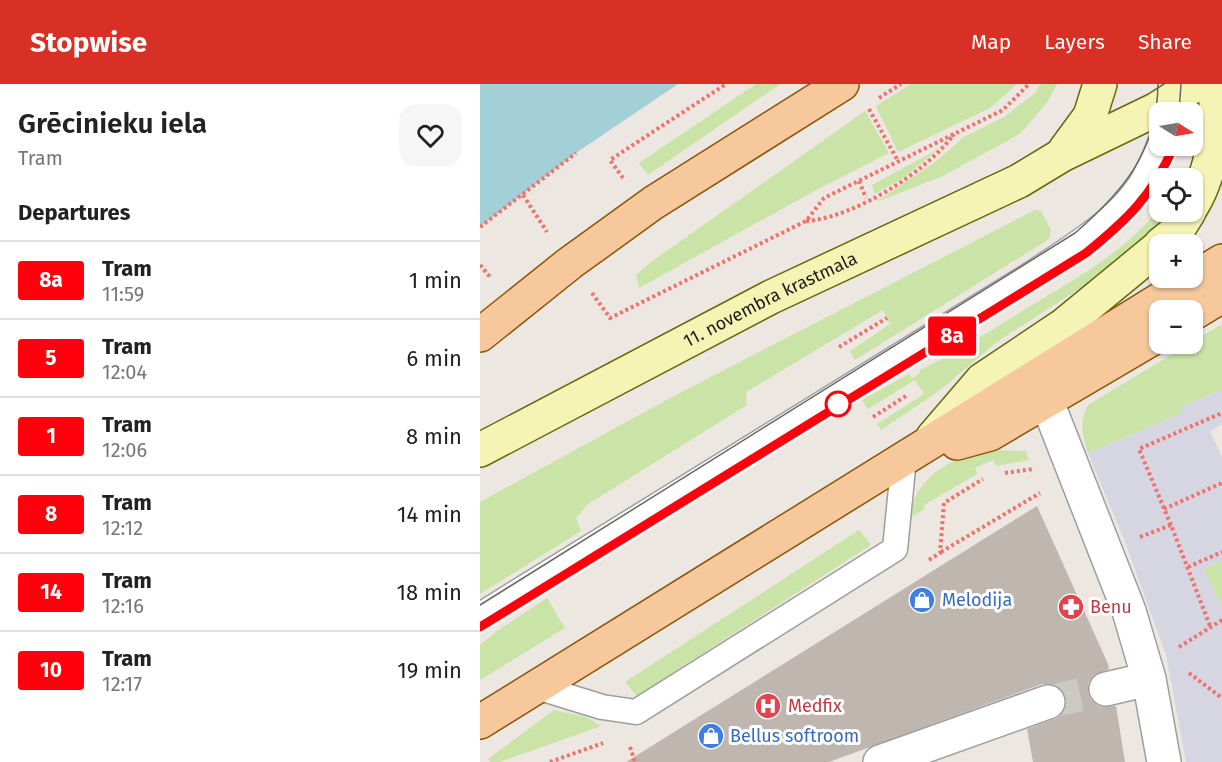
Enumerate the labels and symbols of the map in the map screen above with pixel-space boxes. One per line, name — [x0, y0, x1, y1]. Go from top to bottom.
north arrow — [1149, 102, 1203, 156]
street label: 11. novembra krastmala — [680, 247, 861, 352]
line badge: 8a — [925, 316, 979, 356]
unlabelled marker — [825, 391, 851, 417]
shop icon: Melodija — [907, 585, 937, 615]
place label: Melodija — [942, 589, 1012, 611]
pharmacy icon: Benu — [1056, 592, 1086, 622]
place label: Benu — [1090, 596, 1132, 618]
hospital icon: Medfix — [753, 691, 783, 721]
place label: Medfix — [788, 695, 842, 717]
shop icon: Bellus softroom — [696, 721, 726, 751]
place label: Bellus softroom — [730, 725, 859, 747]

